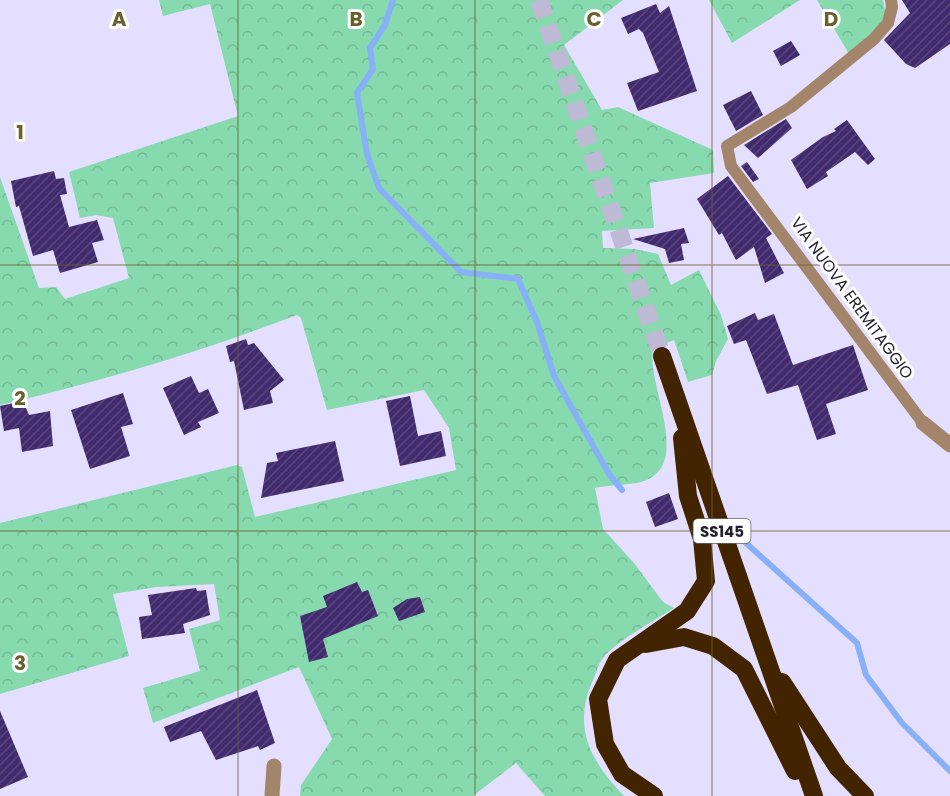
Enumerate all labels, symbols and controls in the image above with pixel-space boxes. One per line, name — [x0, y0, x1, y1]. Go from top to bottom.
text: A — [112, 5, 127, 33]
text: B — [349, 5, 363, 33]
text: C — [586, 5, 602, 33]
text: D — [824, 5, 838, 33]
text: 1 — [16, 118, 24, 146]
street label: VIA NUOVA EREMITAGGIO — [785, 212, 919, 384]
text: 2 — [14, 384, 26, 412]
road number: SS145 — [694, 519, 750, 543]
text: 3 — [14, 649, 26, 677]

